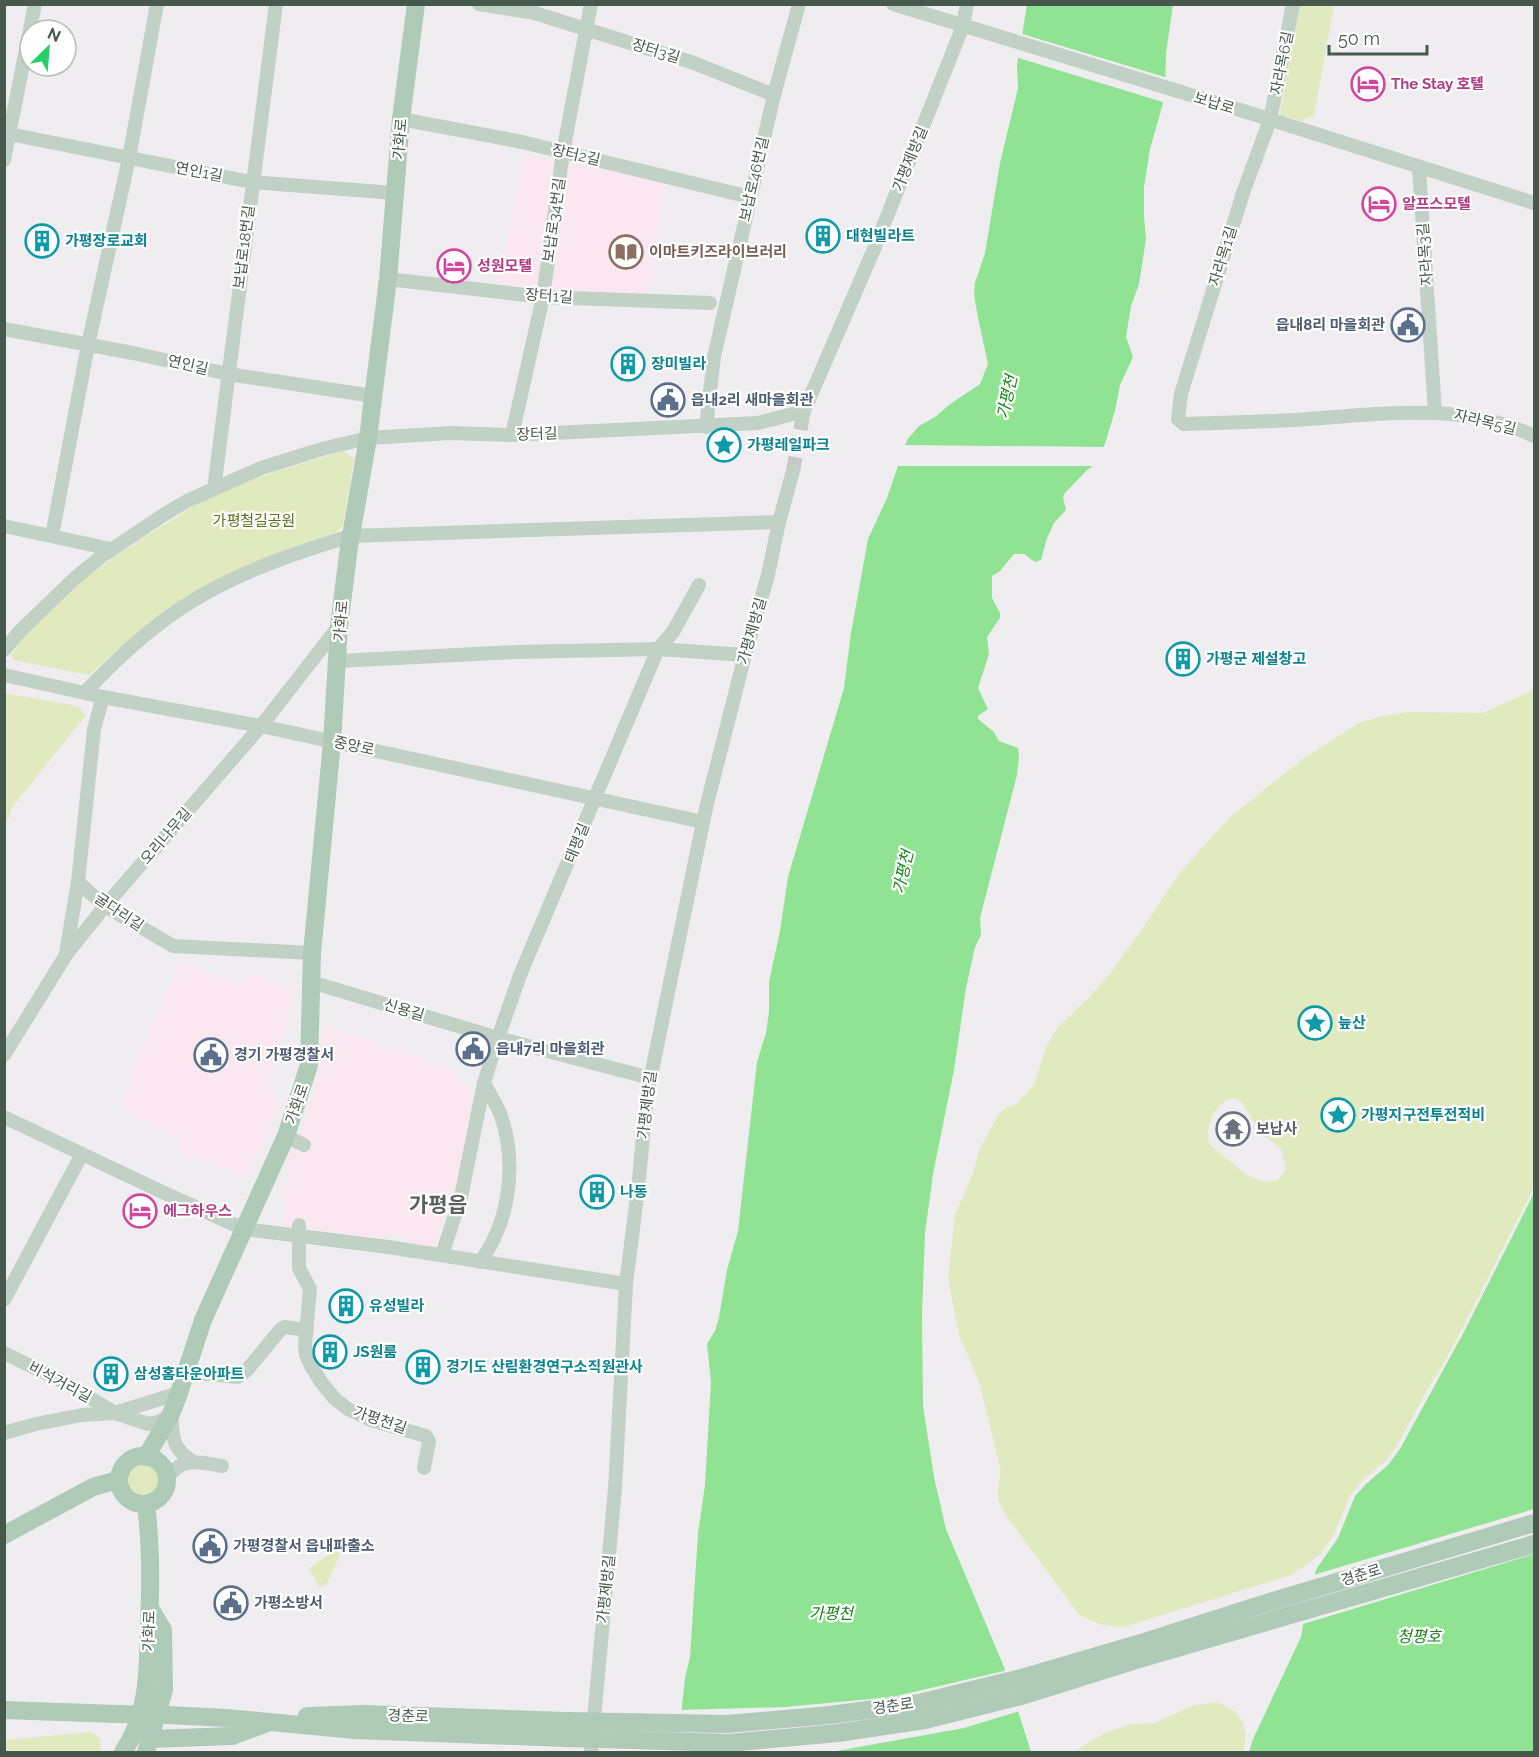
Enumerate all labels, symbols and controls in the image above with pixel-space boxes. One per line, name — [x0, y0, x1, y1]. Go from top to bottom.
north arrow — [18, 18, 78, 78]
scale bar — [1329, 18, 1426, 56]
text: N — [45, 24, 64, 46]
text: 50 m — [1338, 28, 1380, 49]
street label: 자라목6길 — [1267, 30, 1297, 96]
street label: 장터3길 — [630, 35, 682, 67]
hotel icon: The Stay 호텔 — [1350, 66, 1386, 102]
place label: The Stay 호텔 — [1391, 75, 1484, 93]
street label: 보납로 — [1192, 88, 1236, 118]
street label: 가화로 — [389, 118, 411, 160]
street label: 가평제방길 — [889, 124, 931, 194]
street label: 보납로46번길 — [736, 135, 772, 223]
street label: 장터2길 — [550, 141, 602, 169]
street label: 연인1길 — [174, 159, 224, 185]
street label: 보납로34번길 — [539, 177, 569, 263]
hotel icon: 알프스모텔 — [1361, 186, 1397, 222]
place label: 알프스모텔 — [1402, 195, 1471, 213]
street label: 보납로18번길 — [230, 204, 258, 290]
building icon: 대현빌라트 — [805, 218, 841, 254]
street label: 자라목3길 — [1414, 222, 1436, 286]
building icon: 가평장로교회 — [24, 223, 60, 259]
street label: 자라목1길 — [1205, 224, 1241, 288]
place label: 대현빌라트 — [846, 227, 915, 245]
place label: 가평장로교회 — [65, 232, 148, 250]
library icon: 이마트키즈라이브러리 — [608, 234, 644, 270]
place label: 이마트키즈라이브러리 — [649, 243, 787, 261]
hotel icon: 성원모텔 — [436, 248, 472, 284]
place label: 성원모텔 — [477, 257, 532, 275]
street label: 장터1길 — [525, 285, 573, 307]
public building icon: 읍내8리 마을회관 — [1390, 307, 1426, 343]
place label: 읍내8리 마을회관 — [1276, 316, 1385, 334]
building icon: 장미빌라 — [610, 346, 646, 382]
street label: 연인길 — [166, 352, 210, 378]
place label: 장미빌라 — [651, 355, 706, 373]
water label: 가평천 — [993, 371, 1021, 421]
public building icon: 읍내2리 새마을회관 — [650, 382, 686, 418]
place label: 읍내2리 새마을회관 — [691, 391, 814, 409]
street label: 자라목5길 — [1452, 406, 1518, 438]
street label: 장터길 — [516, 424, 558, 444]
place icon: 가평레일파크 — [706, 427, 742, 463]
place label: 가평레일파크 — [747, 436, 830, 454]
park label: 가평철길공원 — [213, 512, 295, 530]
street label: 가평제방길 — [734, 595, 770, 667]
street label: 가화로 — [330, 600, 352, 642]
building icon: 가평군 제설창고 — [1165, 641, 1201, 677]
place label: 가평군 제설창고 — [1206, 650, 1306, 668]
street label: 중앙로 — [332, 733, 376, 759]
street label: 오리나무길 — [137, 804, 195, 868]
street label: 태평길 — [561, 820, 593, 866]
water label: 가평천 — [889, 846, 918, 896]
street label: 굴다리길 — [91, 889, 147, 935]
street label: 신용길 — [382, 995, 426, 1025]
place icon: 늪산 — [1297, 1005, 1333, 1041]
place label: 늪산 — [1338, 1014, 1366, 1032]
public building icon: 읍내7리 마을회관 — [455, 1031, 491, 1067]
public building icon: 경기 가평경찰서 — [193, 1037, 229, 1073]
place label: 읍내7리 마을회관 — [496, 1040, 605, 1058]
place label: 경기 가평경찰서 — [234, 1046, 334, 1064]
street label: 가평제방길 — [634, 1070, 660, 1140]
street label: 가화로 — [282, 1081, 312, 1127]
place icon: 가평지구전투전적비 — [1320, 1097, 1356, 1133]
place label: 가평지구전투전적비 — [1361, 1106, 1485, 1124]
temple icon: 보납사 — [1215, 1111, 1251, 1147]
place label: 보납사 — [1256, 1120, 1298, 1138]
building icon: 나동 — [579, 1174, 615, 1210]
place label: 나동 — [620, 1183, 648, 1201]
district label: 가평읍 — [409, 1192, 467, 1217]
hotel icon: 에그하우스 — [122, 1193, 158, 1229]
place label: 에그하우스 — [163, 1202, 232, 1220]
building icon: 유성빌라 — [328, 1288, 364, 1324]
place label: 유성빌라 — [369, 1297, 424, 1315]
building icon: JS원룸 — [312, 1334, 348, 1370]
place label: JS원룸 — [353, 1343, 397, 1361]
building icon: 경기도 산림환경연구소직원관사 — [405, 1349, 441, 1385]
building icon: 삼성홈타운아파트 — [93, 1356, 129, 1392]
street label: 비석거리길 — [25, 1358, 95, 1406]
place label: 경기도 산림환경연구소직원관사 — [446, 1358, 643, 1376]
place label: 삼성홈타운아파트 — [134, 1365, 245, 1383]
street label: 가평천길 — [351, 1403, 409, 1437]
public building icon: 가평경찰서 읍내파출소 — [192, 1528, 228, 1564]
place label: 가평경찰서 읍내파출소 — [233, 1537, 375, 1555]
street label: 가평제방길 — [593, 1554, 619, 1624]
street label: 경춘로 — [1339, 1560, 1383, 1590]
public building icon: 가평소방서 — [213, 1585, 249, 1621]
place label: 가평소방서 — [254, 1594, 323, 1612]
water label: 가평천 — [809, 1604, 855, 1623]
street label: 가화로 — [139, 1610, 159, 1652]
water label: 청평호 — [1397, 1627, 1442, 1646]
street label: 경춘로 — [871, 1694, 915, 1718]
street label: 경춘로 — [387, 1706, 429, 1726]

